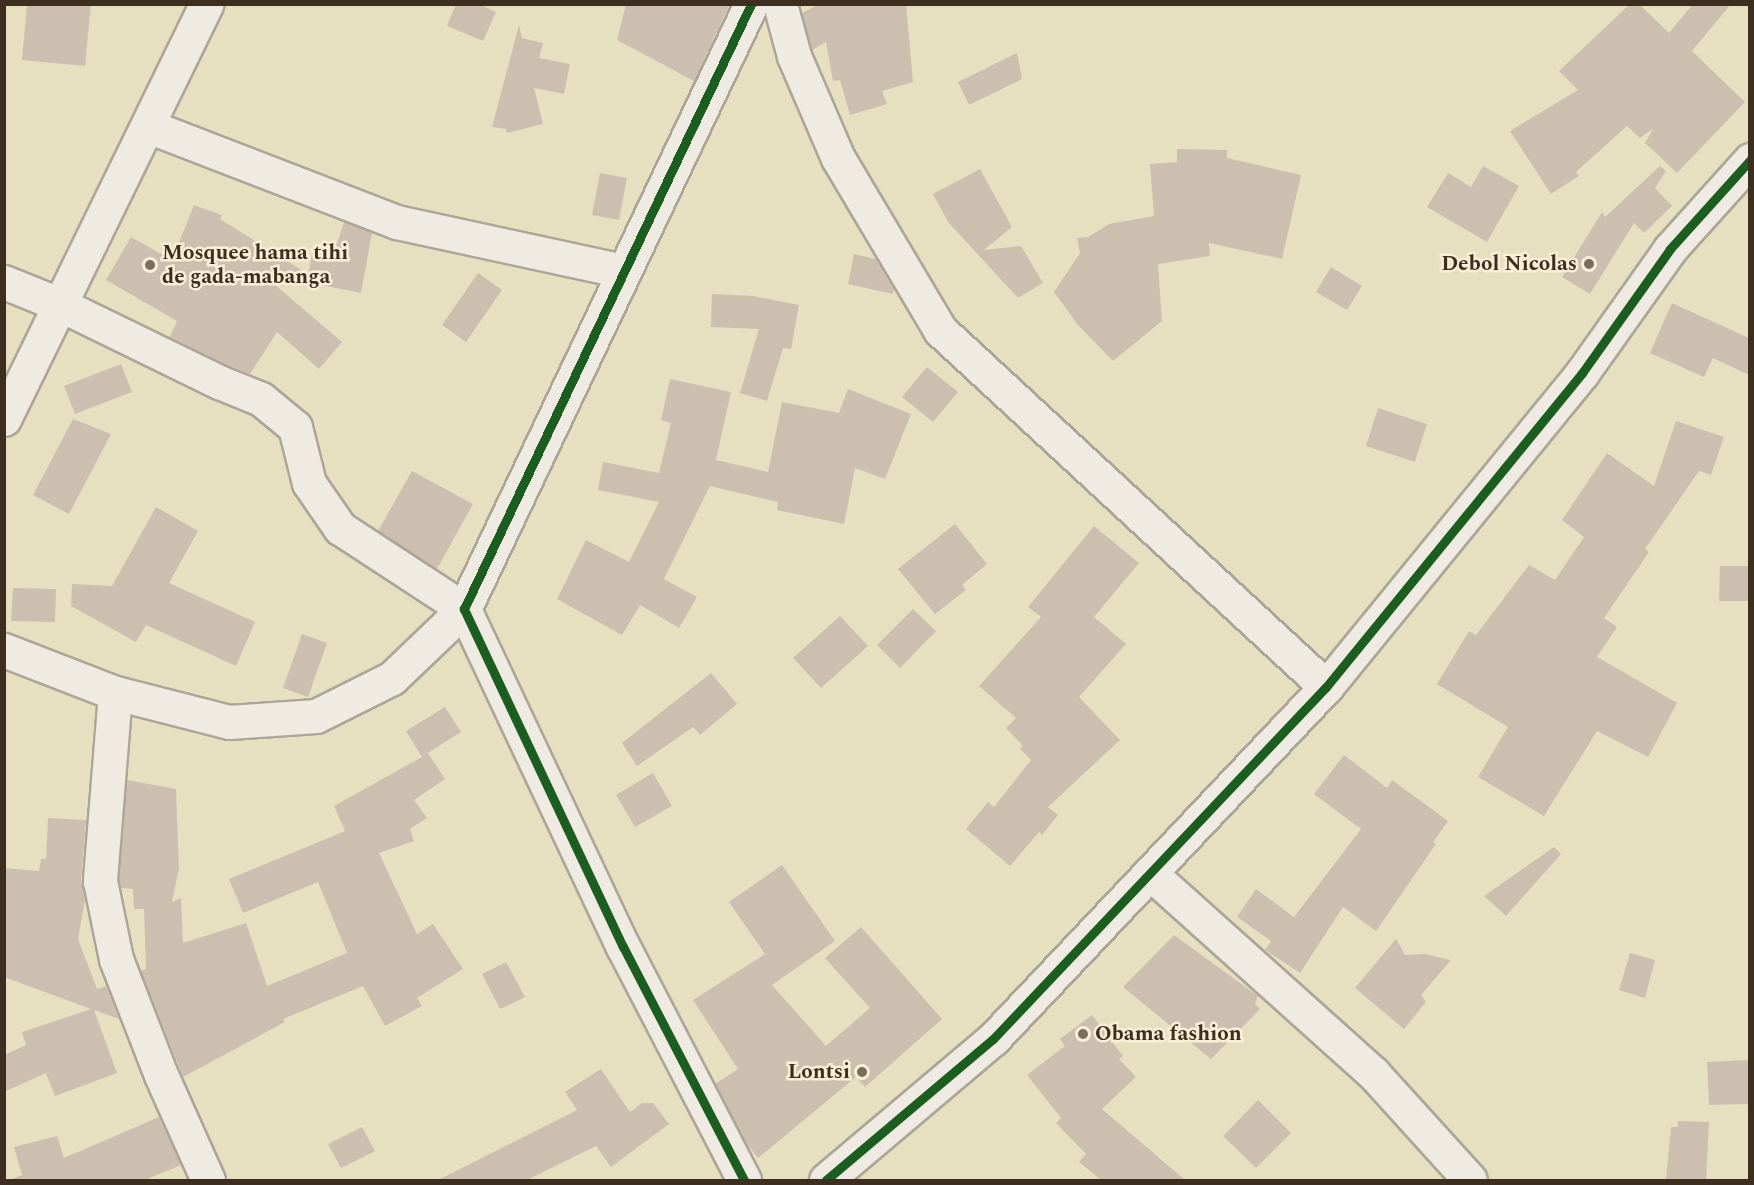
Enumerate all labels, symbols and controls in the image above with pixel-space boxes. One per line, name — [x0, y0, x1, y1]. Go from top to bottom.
place label: Mosquee hama tihi de gada-mabanga — [162, 240, 348, 290]
place label: Debol Nicolas — [1441, 251, 1577, 277]
marker: Debol Nicolas — [1582, 257, 1596, 271]
marker: Mosquee hama tihi de gada-mabanga — [143, 258, 157, 272]
place label: Obama fashion — [1095, 1021, 1242, 1047]
marker: Obama fashion — [1076, 1027, 1090, 1041]
place label: Lontsi — [788, 1059, 850, 1085]
marker: Lontsi — [855, 1065, 869, 1079]

